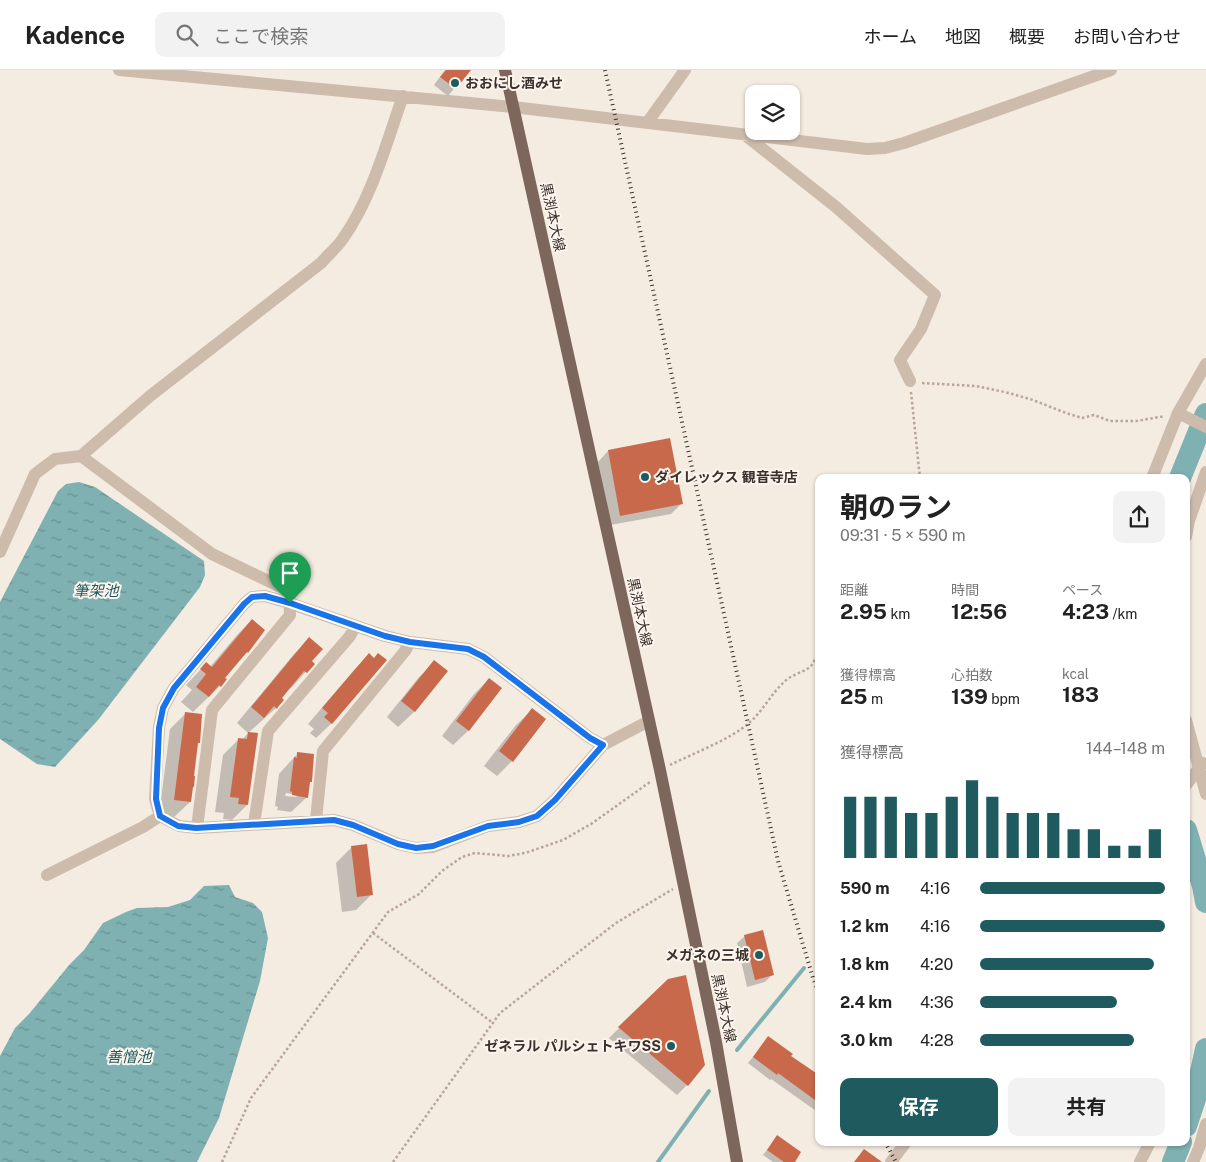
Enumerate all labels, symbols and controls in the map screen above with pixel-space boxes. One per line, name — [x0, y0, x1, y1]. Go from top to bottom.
search box — [155, 12, 505, 57]
text: Kadence — [25, 21, 125, 49]
icon: search — [173, 21, 201, 49]
text: ここで検索 — [213, 25, 308, 47]
text: ホーム — [864, 26, 917, 47]
text: 地図 — [945, 26, 981, 47]
text: 概要 — [1009, 26, 1045, 47]
text: お問い合わせ — [1073, 26, 1181, 47]
place label: おおにし酒みせ — [465, 75, 563, 91]
marker: おおにし酒みせ — [449, 77, 461, 89]
map controls — [745, 85, 800, 140]
button: layers — [745, 85, 800, 140]
street label: 黒渕本大線 — [538, 181, 568, 253]
place label: ダイレックス 観音寺店 — [655, 469, 798, 485]
marker: ダイレックス 観音寺店 — [639, 471, 651, 483]
text: 朝のラン — [840, 490, 952, 523]
button: share — [1113, 491, 1165, 543]
text: 09:31 · 5 × 590 m — [840, 526, 966, 545]
pin — [269, 552, 311, 603]
icon: arrive — [276, 559, 304, 587]
street label: 黒渕本大線 — [625, 576, 655, 648]
water label: 筆架池 — [73, 582, 120, 599]
text: 距離 — [840, 582, 868, 598]
text: 時間 — [951, 582, 979, 598]
text: ペース — [1062, 582, 1103, 598]
text: 2.95 — [840, 599, 887, 624]
text: 12:56 — [951, 599, 1007, 624]
text: 4:23 — [1062, 599, 1109, 624]
text: km — [887, 606, 910, 622]
text: /km — [1109, 606, 1137, 622]
text: kcal — [1062, 666, 1089, 682]
text: 獲得標高 — [840, 667, 896, 683]
text: 心拍数 — [951, 667, 993, 683]
text: 183 — [1062, 682, 1099, 707]
text: 25 — [840, 684, 868, 709]
text: 139 — [951, 684, 988, 709]
text: m — [868, 691, 883, 707]
text: bpm — [988, 691, 1020, 707]
text: 144–148 m — [1086, 739, 1165, 758]
text: 獲得標高 — [840, 743, 904, 762]
text: 590 m — [840, 879, 890, 898]
text: 4:16 — [920, 879, 950, 898]
text: 1.2 km — [840, 917, 889, 936]
text: 4:16 — [920, 917, 950, 936]
place label: メガネの三城 — [665, 947, 749, 963]
marker: メガネの三城 — [753, 949, 765, 961]
text: 1.8 km — [840, 955, 889, 974]
text: 4:20 — [920, 955, 953, 974]
street label: 黒渕本大線 — [709, 972, 739, 1044]
text: 2.4 km — [840, 993, 892, 1012]
text: 4:36 — [920, 993, 954, 1012]
text: 3.0 km — [840, 1031, 892, 1050]
text: 4:28 — [920, 1031, 954, 1050]
place label: ゼネラル パルシェトキワSS — [484, 1038, 661, 1054]
marker: ゼネラル パルシェトキワSS — [665, 1040, 677, 1052]
water label: 善憎池 — [106, 1048, 153, 1065]
button: 保存 — [840, 1078, 998, 1136]
button: 共有 — [1008, 1078, 1165, 1136]

